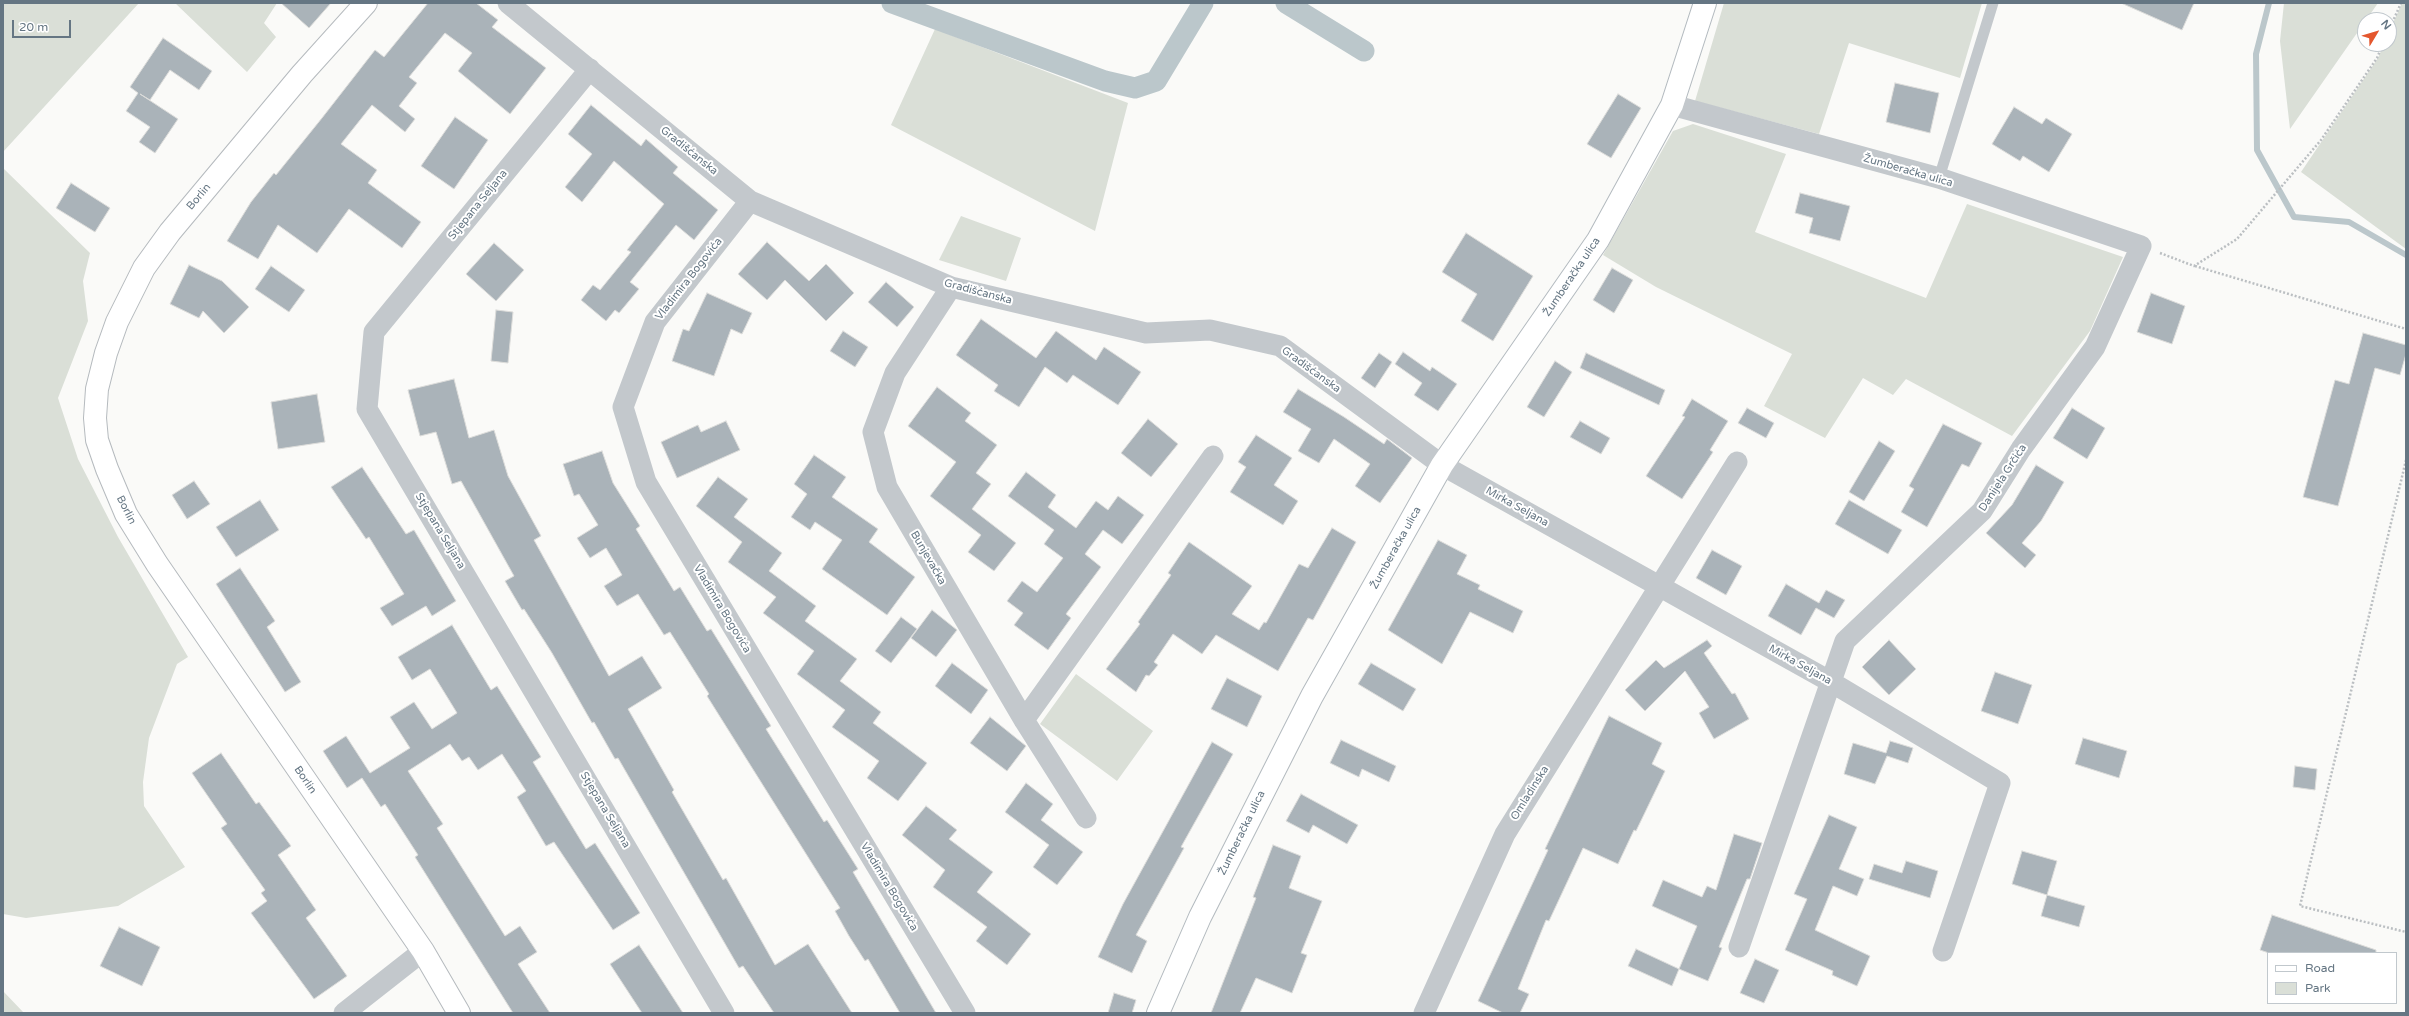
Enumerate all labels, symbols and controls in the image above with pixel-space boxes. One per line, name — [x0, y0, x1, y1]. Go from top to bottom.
scale bar — [14, 12, 73, 38]
north arrow — [2357, 12, 2397, 52]
text: N — [2378, 17, 2394, 32]
text: 20 m — [19, 20, 48, 34]
street label: Gradišćanska — [658, 124, 720, 178]
street label: Žumberačka ulica — [1862, 152, 1954, 190]
street label: Stjepana Seljana — [446, 167, 510, 243]
street label: Borlin — [184, 181, 214, 213]
street label: Vladimira Bogovića — [653, 235, 725, 323]
street label: Žumberačka ulica — [1541, 235, 1603, 319]
street label: Gradišćanska — [943, 277, 1013, 307]
street label: Gradišćanska — [1279, 344, 1343, 396]
street label: Danijela Grčića — [1976, 442, 2030, 514]
street label: Mirka Seljana — [1483, 484, 1551, 530]
street label: Stjepana Seljana — [412, 491, 468, 571]
street label: Borlin — [113, 493, 139, 527]
street label: Žumberačka ulica — [1368, 504, 1424, 592]
street label: Bunjevačka — [907, 529, 949, 587]
street label: Vladimira Bogovića — [690, 562, 754, 656]
street label: Mirka Seljana — [1766, 642, 1834, 688]
street label: Omladinska — [1508, 763, 1552, 823]
street label: Borlin — [291, 764, 319, 796]
street label: Stjepana Seljana — [577, 770, 633, 850]
street label: Žumberačka ulica — [1216, 789, 1268, 877]
street label: Vladimira Bogovića — [857, 840, 921, 934]
legend — [2267, 952, 2397, 1004]
text: Road — [2305, 961, 2335, 975]
text: Park — [2305, 981, 2331, 995]

